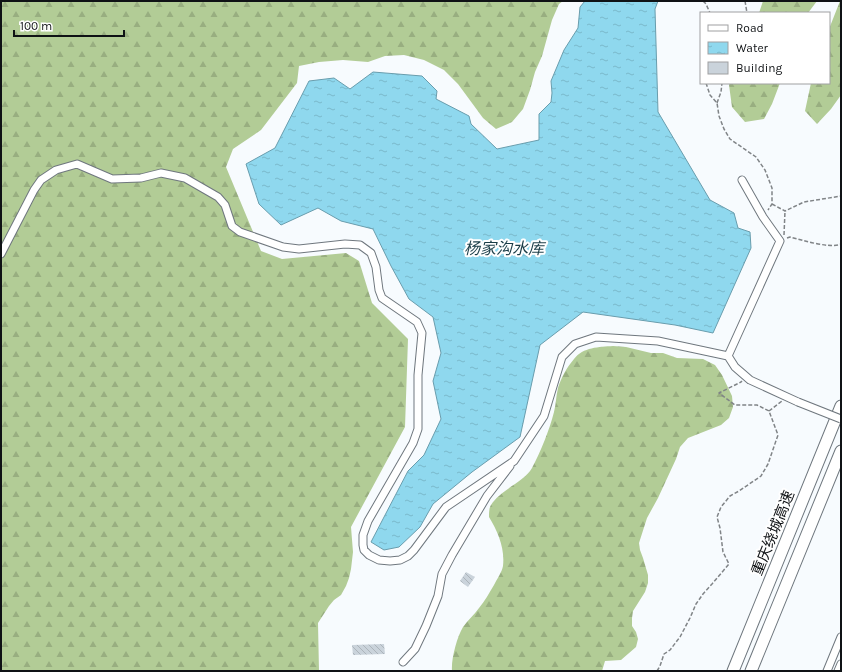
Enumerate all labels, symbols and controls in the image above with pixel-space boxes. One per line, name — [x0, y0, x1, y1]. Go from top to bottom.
scale bar — [14, 12, 124, 38]
legend — [700, 12, 830, 84]
text: 100 m — [20, 19, 52, 33]
text: Road — [736, 21, 764, 35]
text: Water — [736, 41, 769, 55]
text: Building — [736, 61, 783, 75]
water label: 杨家沟水库 — [464, 239, 547, 258]
street label: 重庆绕城高速 — [748, 488, 798, 578]

